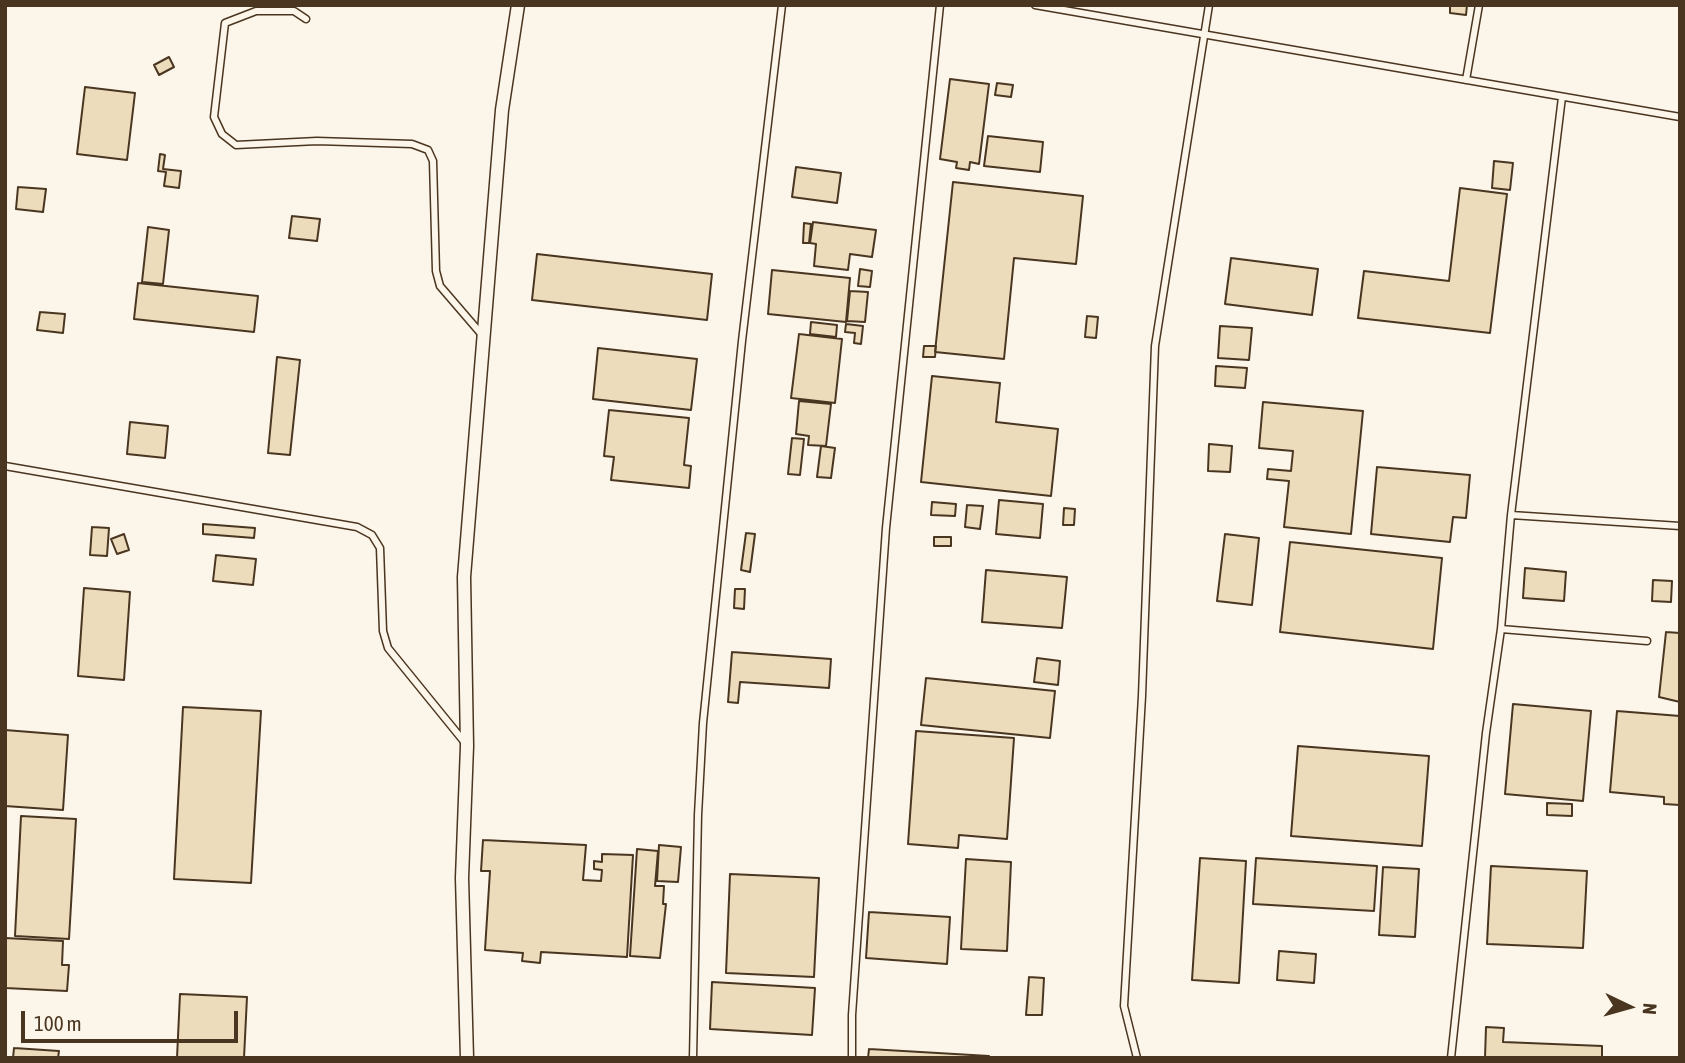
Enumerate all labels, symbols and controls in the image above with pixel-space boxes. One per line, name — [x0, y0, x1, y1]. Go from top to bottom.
north arrow — [1594, 972, 1664, 1042]
scale bar — [24, 996, 242, 1040]
text: N — [1638, 1002, 1661, 1015]
text: 100 m — [34, 1011, 82, 1035]

